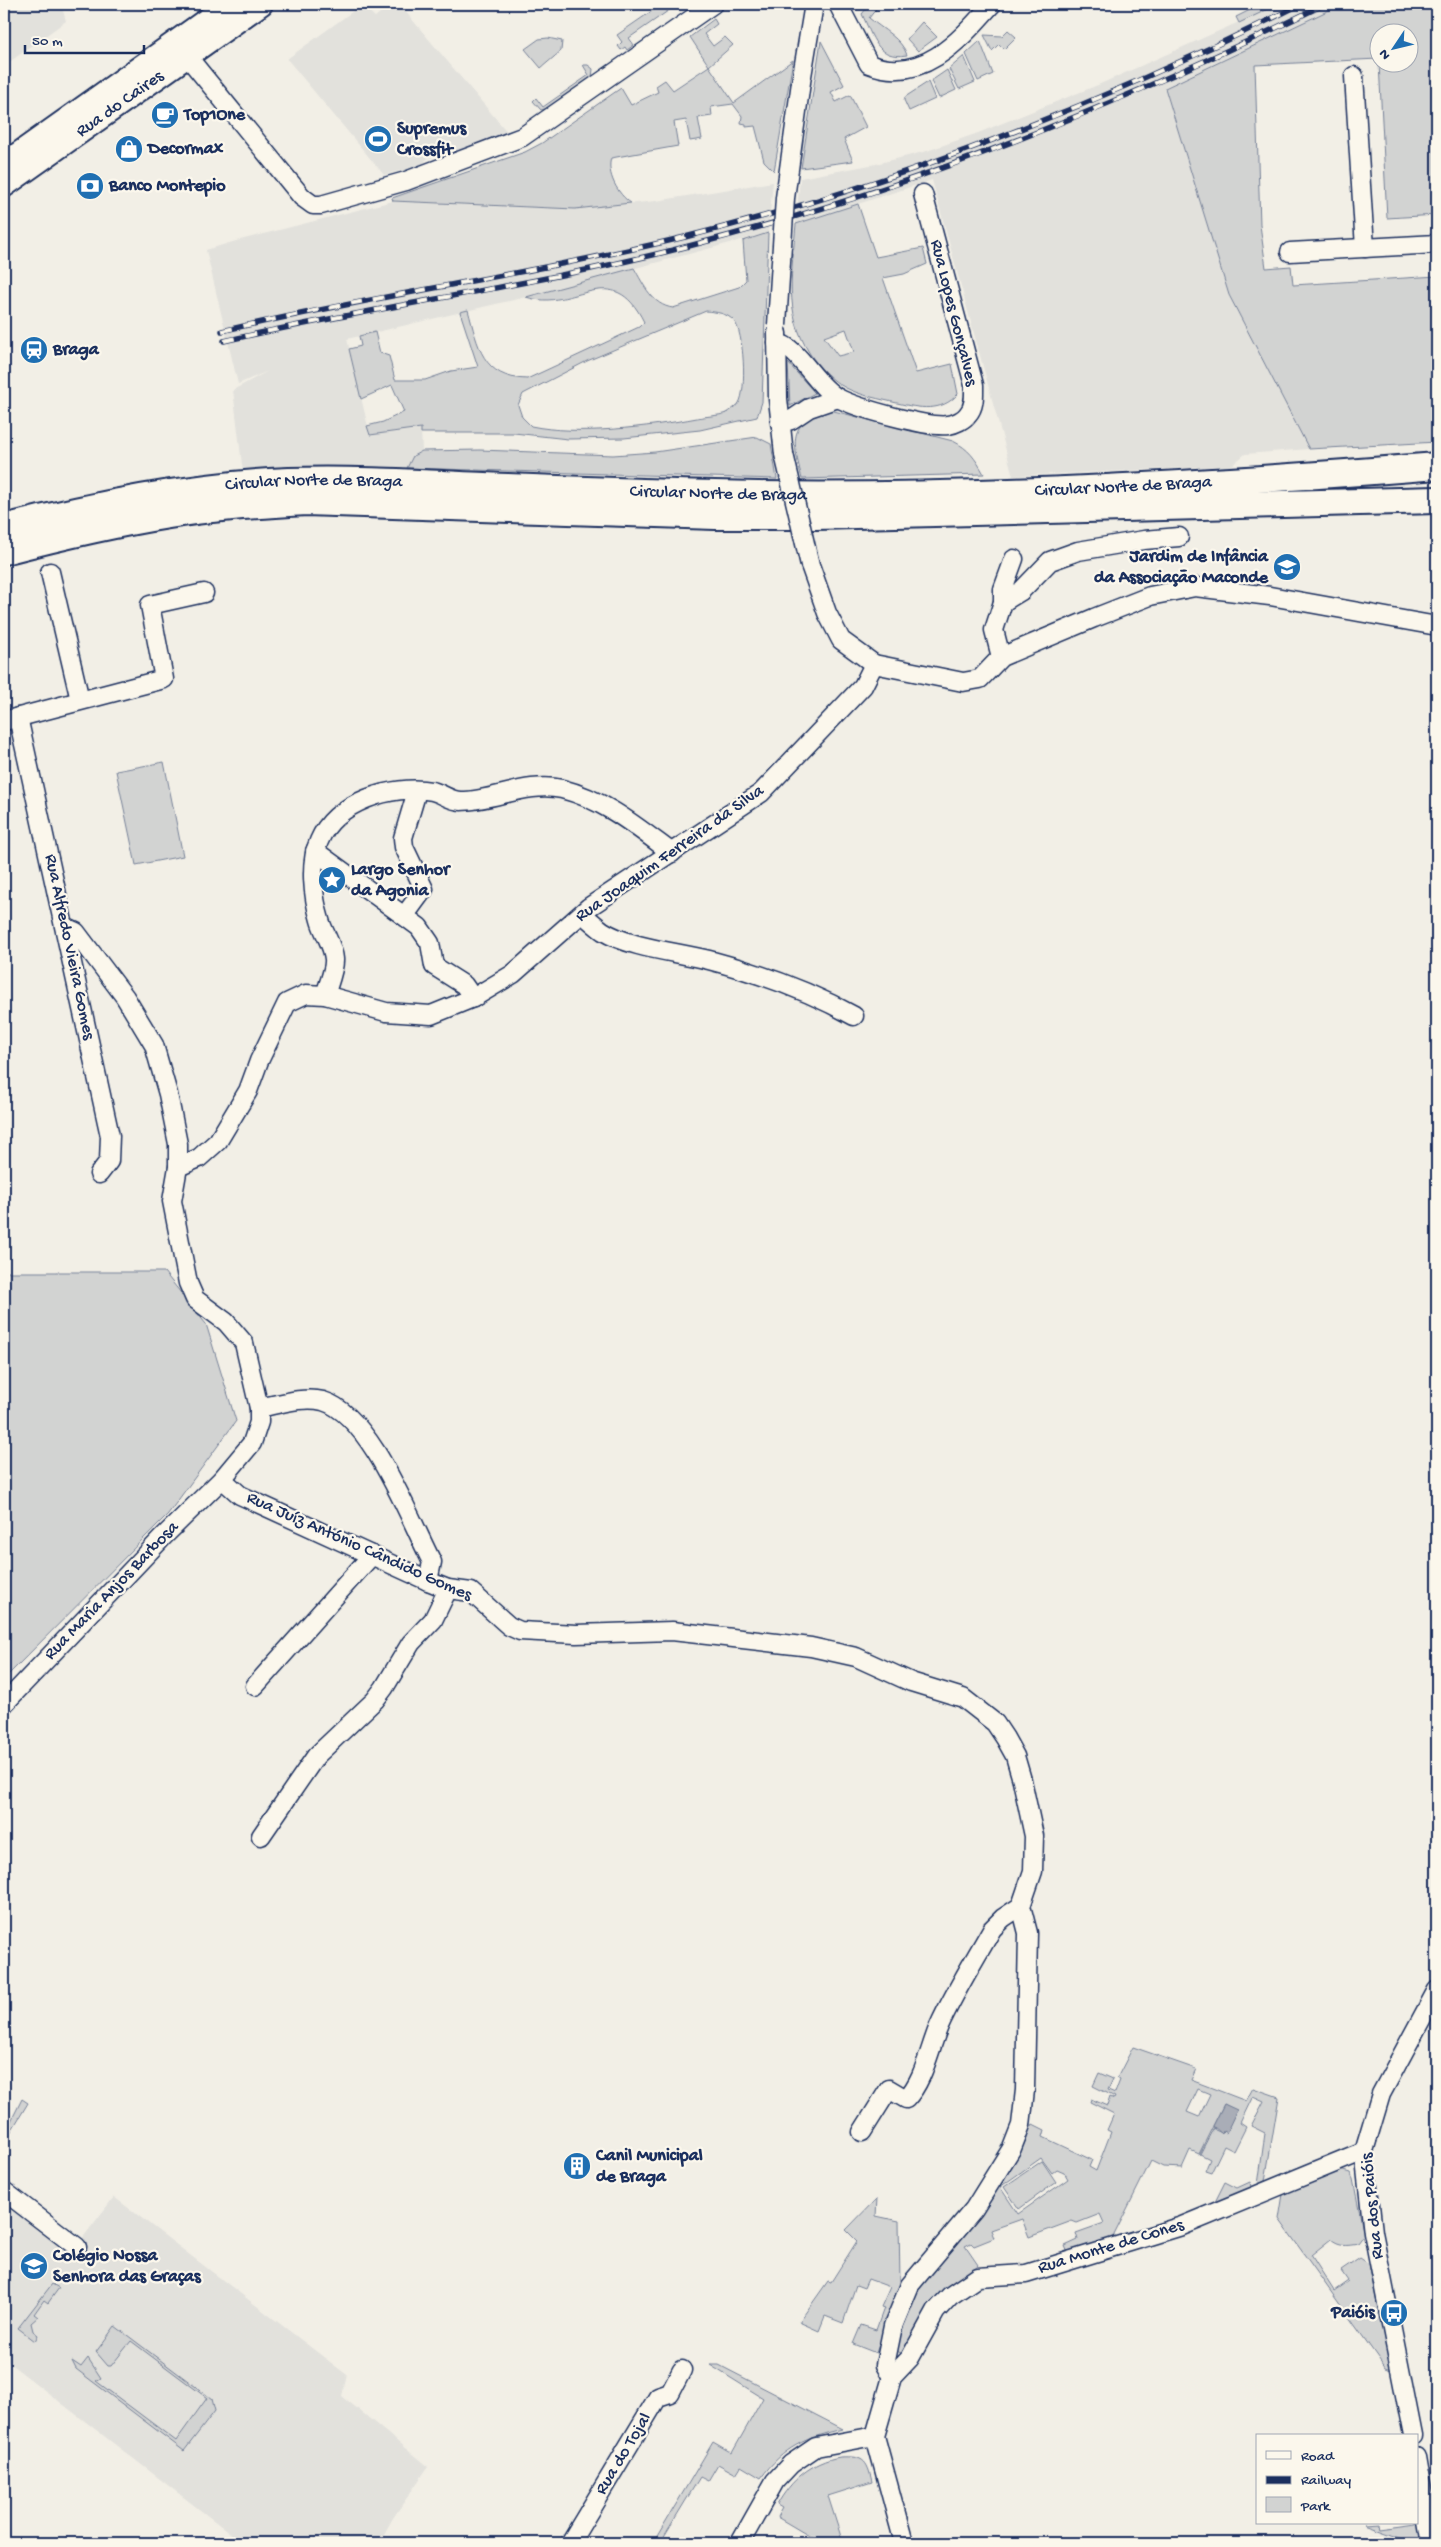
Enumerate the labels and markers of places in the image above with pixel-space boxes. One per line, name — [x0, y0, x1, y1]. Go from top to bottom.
cafe icon: Top1One — [150, 100, 180, 130]
place label: Top1One — [182, 105, 246, 126]
place label: Supremus Crossfit — [396, 119, 468, 161]
sports icon: Supremus Crossfit — [363, 124, 393, 154]
shop icon: Decormax — [114, 134, 144, 164]
place label: Decormax — [146, 139, 224, 160]
bank icon: Banco Montepio — [75, 171, 105, 201]
place label: Banco Montepio — [108, 176, 226, 197]
station icon: Braga — [19, 335, 49, 365]
place label: Braga — [52, 340, 100, 361]
place label: Jardim de Infância da Associação Maconde — [1094, 547, 1269, 589]
school or university icon: Jardim de Infância da Associação Maconde — [1272, 552, 1302, 582]
place label: Largo Senhor da Agonia — [351, 860, 452, 902]
place icon: Largo Senhor da Agonia — [317, 865, 347, 895]
place label: Canil Municipal de Braga — [595, 2146, 703, 2188]
building icon: Canil Municipal de Braga — [562, 2151, 592, 2181]
place label: Colégio Nossa Senhora das Graças — [52, 2246, 202, 2288]
school or university icon: Colégio Nossa Senhora das Graças — [19, 2251, 49, 2281]
bus stop icon: Paióis — [1379, 2298, 1409, 2328]
place label: Paióis — [1330, 2303, 1376, 2324]

